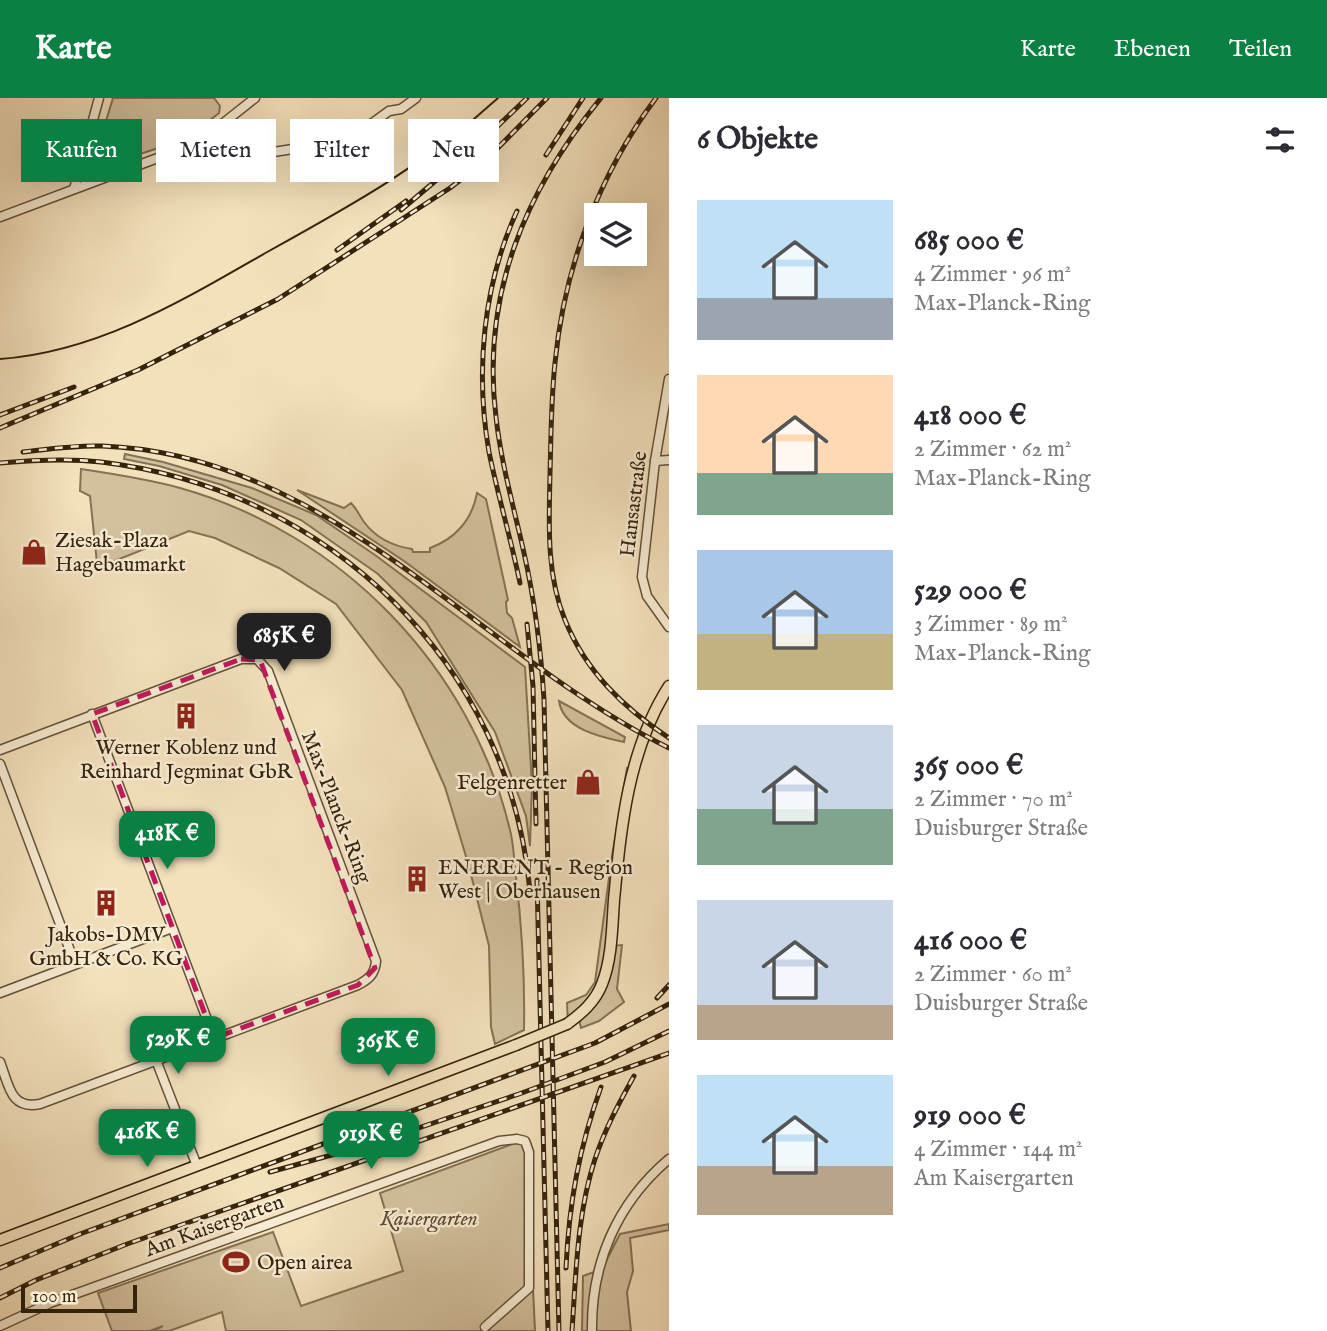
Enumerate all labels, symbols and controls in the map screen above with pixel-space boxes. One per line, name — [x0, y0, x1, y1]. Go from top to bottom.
text: Karte — [35, 28, 112, 70]
text: Karte — [1020, 34, 1076, 65]
text: Ebenen — [1114, 34, 1191, 65]
text: Teilen — [1229, 34, 1292, 65]
chip: Kaufen — [21, 119, 142, 182]
chip: Mieten — [156, 119, 276, 182]
chip: Filter — [290, 119, 394, 182]
chip: Neu — [408, 119, 499, 182]
text: 6 Objekte — [697, 121, 818, 159]
icon: filters — [1261, 121, 1299, 159]
map controls — [584, 203, 647, 266]
button: layers — [584, 203, 647, 266]
text: 685 000 € — [914, 222, 1024, 260]
icon: home — [753, 228, 837, 312]
text: 4 Zimmer · 96 m² — [914, 260, 1071, 289]
text: Max-Planck-Ring — [914, 289, 1090, 318]
text: 418 000 € — [914, 397, 1027, 435]
icon: home — [753, 403, 837, 487]
text: 2 Zimmer · 62 m² — [914, 435, 1071, 464]
street label: Hansastraße — [615, 449, 654, 559]
text: Max-Planck-Ring — [914, 464, 1090, 493]
place label: Ziesak-Plaza Hagebaumarkt — [55, 528, 186, 579]
shop icon: Ziesak-Plaza Hagebaumarkt — [19, 537, 49, 567]
text: 529 000 € — [914, 572, 1027, 610]
icon: home — [753, 578, 837, 662]
text: 3 Zimmer · 89 m² — [914, 610, 1068, 639]
pin: 685K € — [227, 614, 341, 673]
text: 685K € — [253, 621, 315, 650]
text: Max-Planck-Ring — [914, 639, 1090, 668]
building icon: Werner Koblenz und Reinhard Jegminat GbR — [171, 701, 201, 731]
street label: Max-Planck-Ring — [294, 728, 377, 888]
place label: Werner Koblenz und Reinhard Jegminat GbR — [80, 735, 293, 786]
text: 365 000 € — [914, 747, 1024, 785]
icon: home — [753, 753, 837, 837]
shop icon: Felgenretter — [573, 767, 603, 797]
place label: Felgenretter — [457, 770, 567, 797]
text: 2 Zimmer · 70 m² — [914, 785, 1073, 814]
pin: 418K € — [110, 812, 224, 871]
text: Duisburger Straße — [914, 814, 1088, 843]
text: 418K € — [135, 819, 199, 848]
place label: ENERENT - Region West | Oberhausen — [438, 855, 633, 906]
building icon: ENERENT - Region West | Oberhausen — [402, 864, 432, 894]
building icon: Jakobs-DMV GmbH & Co. KG — [91, 888, 121, 918]
place label: Jakobs-DMV GmbH & Co. KG — [29, 922, 183, 973]
text: 416 000 € — [914, 922, 1027, 960]
icon: home — [753, 928, 837, 1012]
text: 2 Zimmer · 60 m² — [914, 960, 1072, 989]
text: Duisburger Straße — [914, 989, 1088, 1018]
pin: 529K € — [121, 1016, 235, 1076]
pin: 365K € — [331, 1018, 445, 1078]
text: 529K € — [146, 1024, 210, 1053]
text: 365K € — [357, 1026, 419, 1055]
text: 919 000 € — [914, 1097, 1026, 1135]
icon: home — [753, 1103, 837, 1187]
pin: 416K € — [90, 1110, 204, 1169]
pin: 919K € — [314, 1112, 428, 1171]
text: 416K € — [115, 1117, 179, 1146]
text: 919K € — [339, 1119, 403, 1148]
text: 4 Zimmer · 144 m² — [914, 1135, 1082, 1164]
text: Am Kaisergarten — [914, 1164, 1074, 1193]
street label: Am Kaisergarten — [140, 1189, 288, 1264]
park label: Kaisergarten — [379, 1206, 478, 1233]
sports icon: Open airea — [221, 1247, 251, 1277]
place label: Open airea — [257, 1250, 353, 1277]
scale bar — [21, 1282, 136, 1314]
text: 100 m — [32, 1285, 76, 1309]

